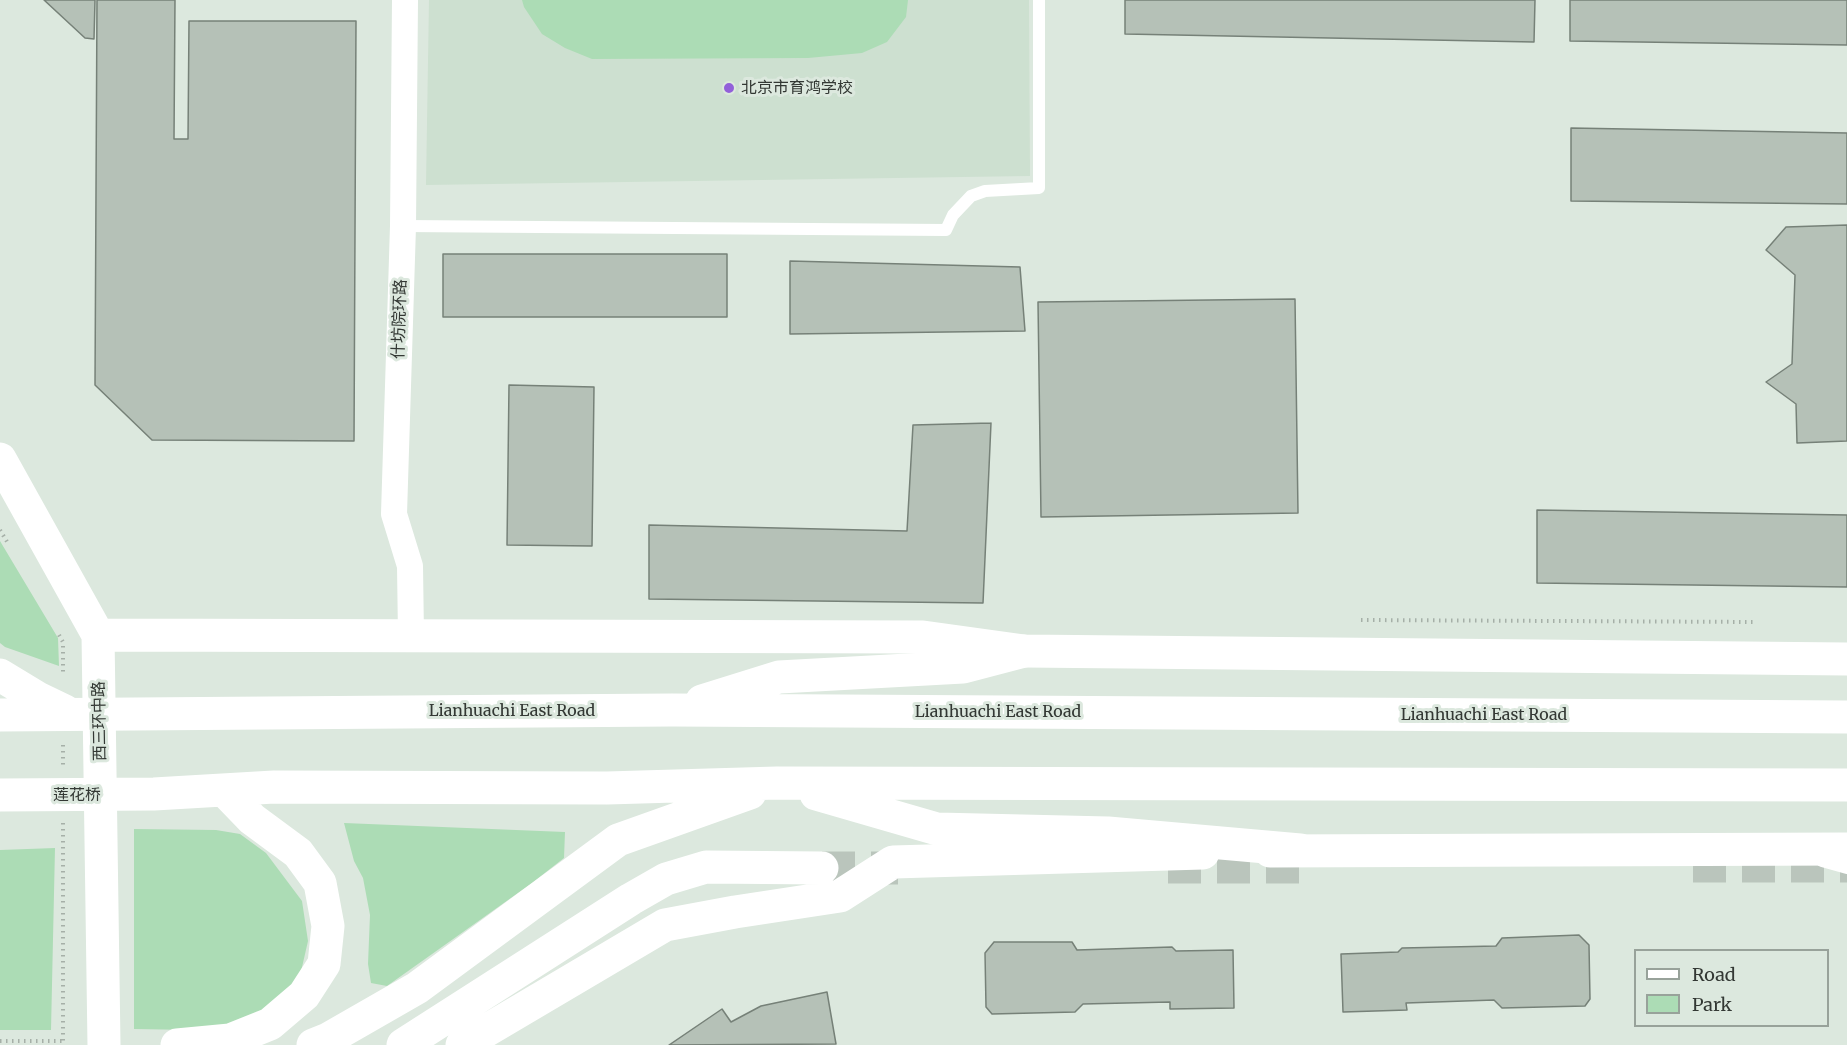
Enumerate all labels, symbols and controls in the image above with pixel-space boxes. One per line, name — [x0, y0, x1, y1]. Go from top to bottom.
place label: 北京市育鸿学校 — [741, 78, 853, 98]
marker: 北京市育鸿学校 — [722, 81, 736, 95]
street label: 什坊院环路 — [389, 279, 411, 359]
street label: 西三环中路 — [90, 681, 110, 761]
street label: Lianhuachi East Road — [429, 701, 595, 721]
street label: Lianhuachi East Road — [915, 702, 1081, 722]
street label: Lianhuachi East Road — [1401, 705, 1567, 725]
street label: 莲花桥 — [53, 785, 101, 805]
legend — [1634, 949, 1829, 1027]
text: Road — [1692, 963, 1736, 986]
text: Park — [1692, 993, 1732, 1016]

